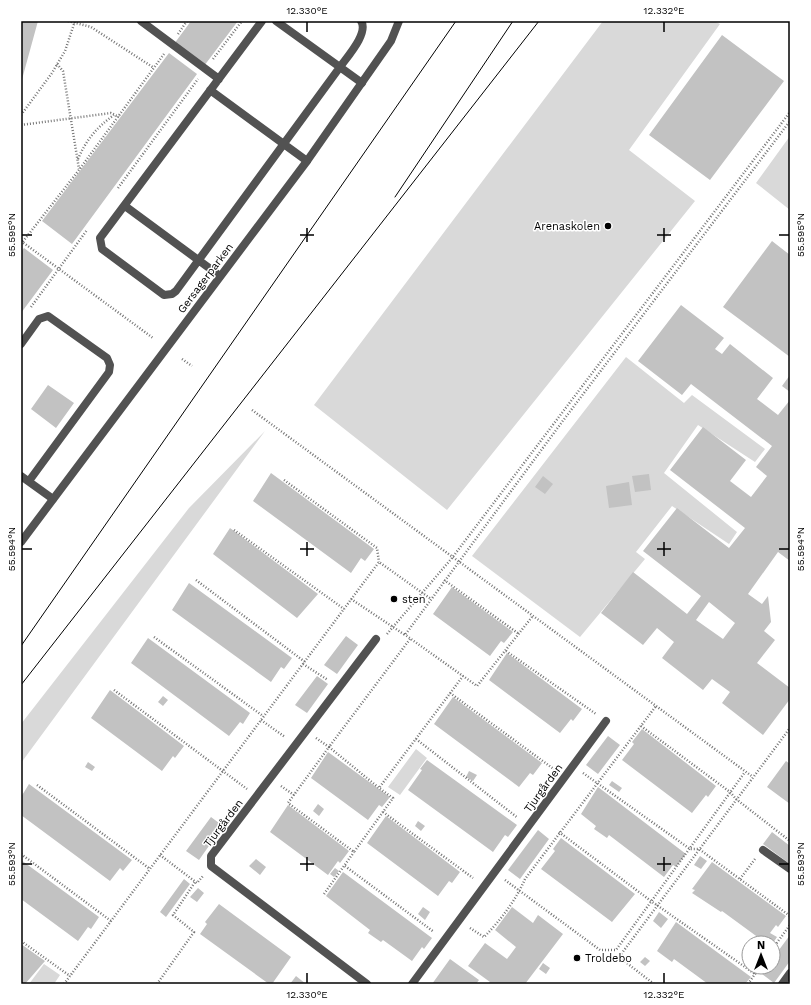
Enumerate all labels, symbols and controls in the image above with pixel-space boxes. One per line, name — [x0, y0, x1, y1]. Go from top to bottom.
text: 12.330°E — [286, 5, 328, 16]
text: 12.332°E — [644, 5, 684, 16]
text: 55.595°N — [6, 213, 17, 257]
text: 55.595°N — [795, 213, 806, 257]
place label: Arenaskolen — [534, 220, 600, 233]
marker: Arenaskolen — [603, 221, 613, 231]
street label: Gersagerparken — [175, 241, 236, 316]
text: 55.594°N — [6, 527, 17, 571]
text: 55.594°N — [795, 527, 806, 571]
place label: sten — [402, 593, 426, 606]
marker: sten — [389, 594, 399, 604]
street label: Tjurgården — [521, 761, 565, 815]
street label: Tjurgården — [201, 797, 246, 850]
text: 55.593°N — [6, 842, 17, 886]
text: 55.593°N — [795, 842, 806, 886]
north arrow — [741, 935, 781, 975]
text: N — [757, 939, 765, 952]
place label: Troldebo — [585, 952, 632, 965]
marker: Troldebo — [572, 953, 582, 963]
text: 12.330°E — [286, 989, 328, 1000]
text: 12.332°E — [644, 989, 684, 1000]

